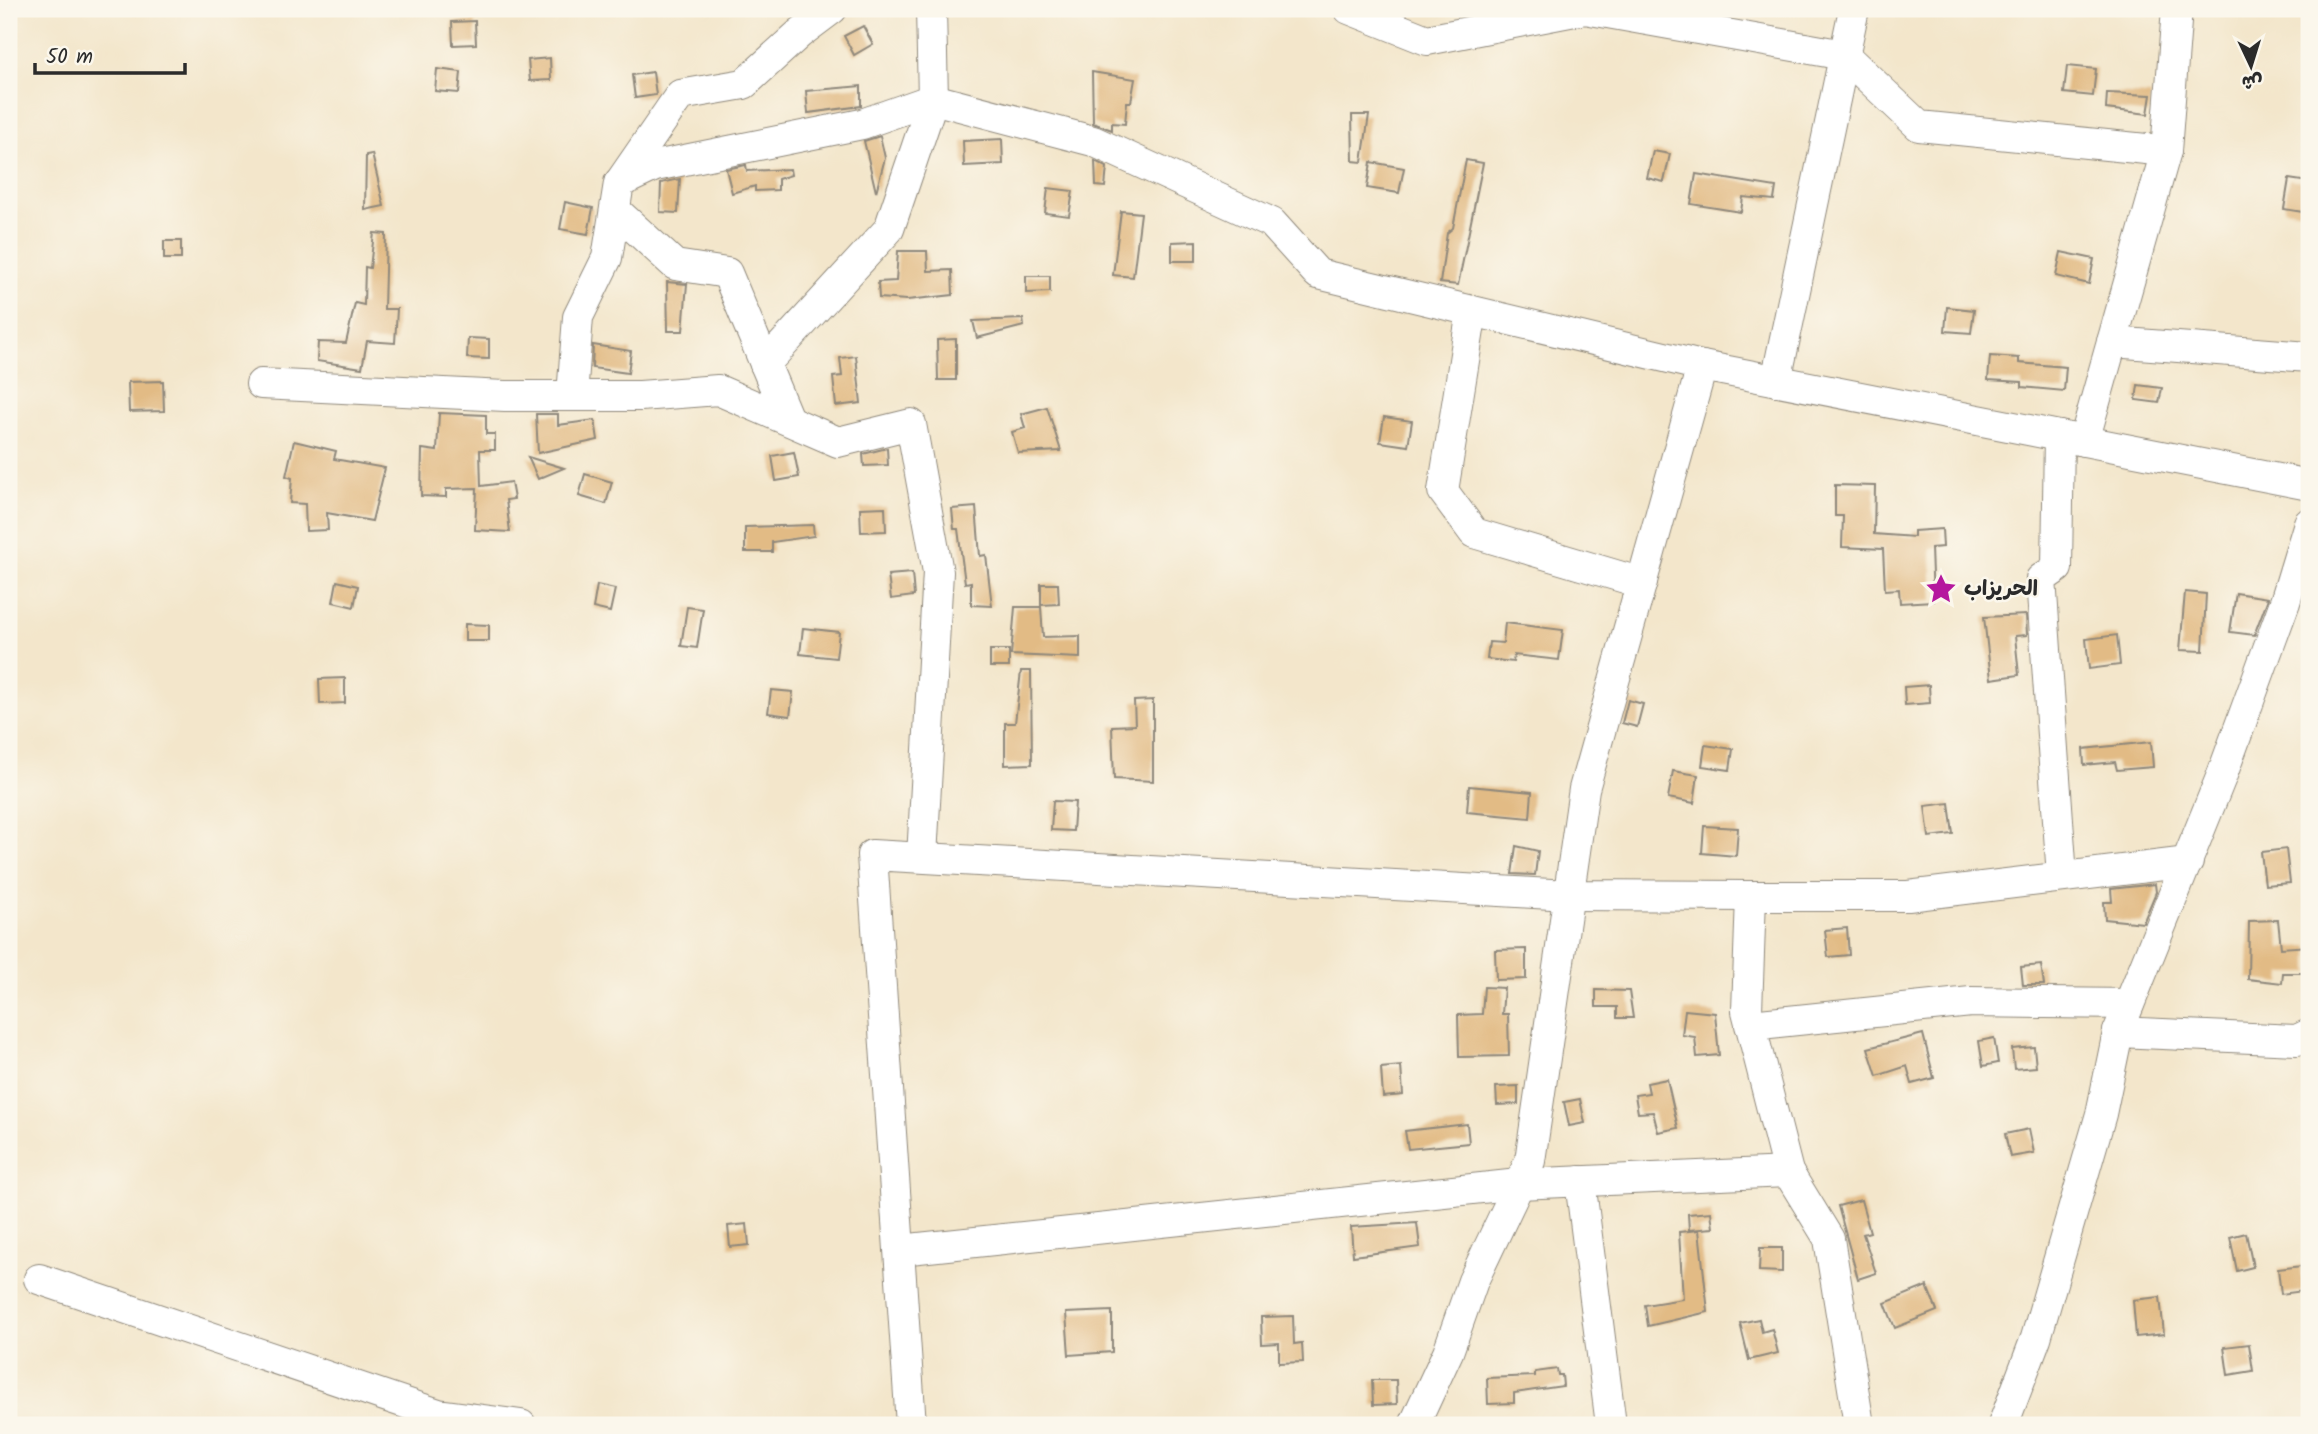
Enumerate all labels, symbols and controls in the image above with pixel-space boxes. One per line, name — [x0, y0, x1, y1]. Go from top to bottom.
scale bar — [35, 32, 186, 76]
north arrow — [2216, 32, 2286, 102]
text: 50 m — [46, 41, 93, 74]
text: ش — [2240, 65, 2264, 97]
place icon: الحريزاب — [1924, 572, 1958, 606]
place label: الحريزاب — [1964, 573, 2038, 606]

